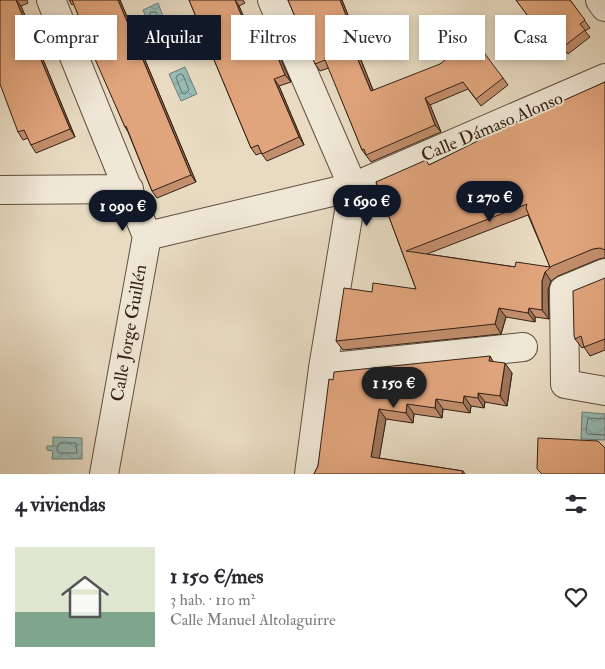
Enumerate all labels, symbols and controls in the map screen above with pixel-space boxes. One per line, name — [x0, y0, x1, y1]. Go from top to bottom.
chip: Comprar — [15, 15, 117, 60]
chip: Alquilar — [127, 15, 221, 60]
chip: Filtros — [231, 15, 315, 60]
chip: Nuevo — [325, 15, 409, 60]
chip: Piso — [419, 15, 485, 60]
chip: Casa — [495, 15, 566, 60]
street label: Calle Dámaso Alonso — [418, 87, 567, 167]
pin: 1 270 € — [444, 180, 536, 223]
pin: 1 690 € — [321, 184, 413, 227]
text: 1 270 € — [467, 187, 513, 207]
pin: 1 090 € — [77, 190, 169, 232]
text: 1 690 € — [344, 191, 390, 211]
text: 1 090 € — [100, 196, 146, 216]
street label: Calle Jorge Guillén — [106, 263, 152, 403]
pin: 1 150 € — [348, 366, 440, 409]
text: 1 150 € — [373, 373, 415, 393]
icon: filters — [562, 490, 590, 518]
text: 4 viviendas — [15, 491, 106, 518]
text: 1 150 €/mes — [170, 563, 264, 590]
icon: home — [55, 567, 115, 627]
icon: heart — [562, 583, 590, 611]
text: 3 hab. · 110 m² — [170, 590, 255, 610]
text: Calle Manuel Altolaguirre — [170, 610, 336, 630]

